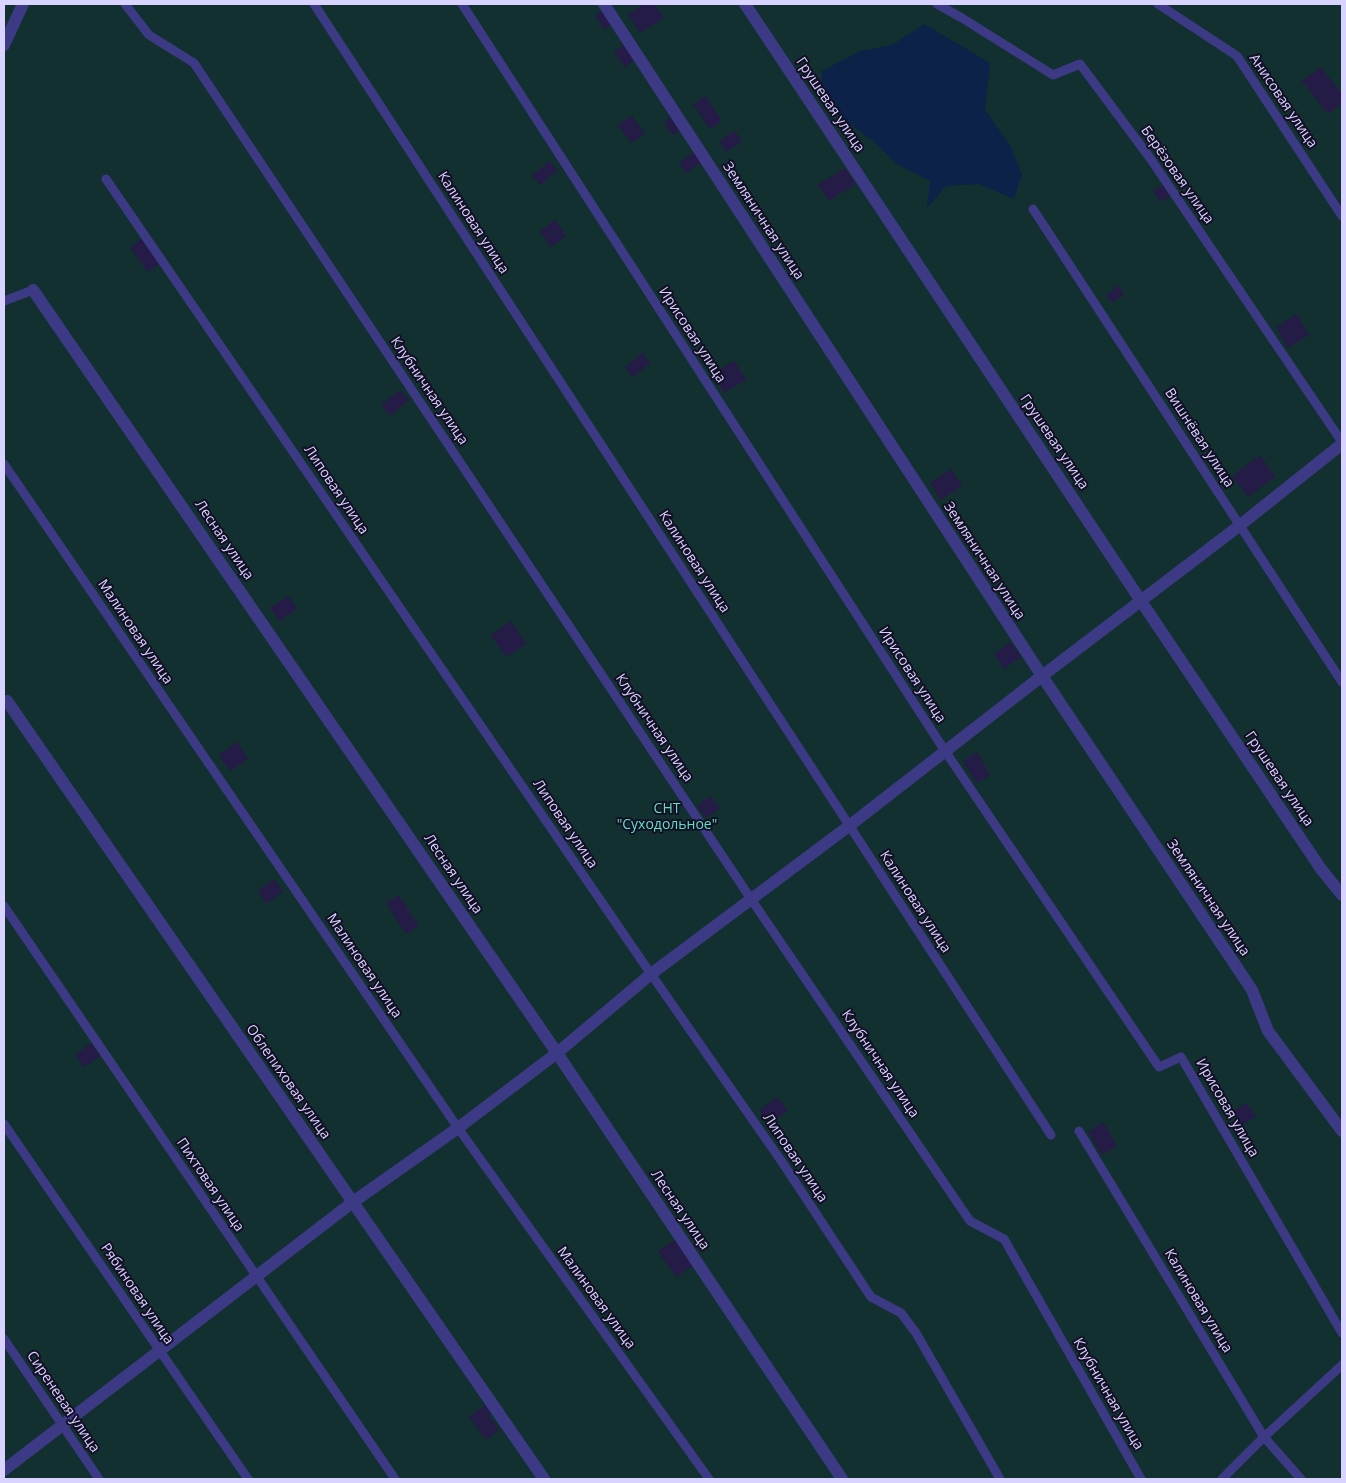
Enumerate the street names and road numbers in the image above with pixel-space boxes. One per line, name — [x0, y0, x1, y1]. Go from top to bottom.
street label: Анисовая улица — [1245, 51, 1321, 151]
street label: Грушевая улица — [792, 54, 868, 156]
street label: Берёзовая улица — [1137, 123, 1217, 227]
street label: Земляничная улица — [719, 159, 807, 283]
street label: Калиновая улица — [434, 169, 512, 277]
street label: Ирисовая улица — [655, 284, 729, 386]
street label: Клубничная улица — [387, 334, 471, 448]
street label: Вишнёвая улица — [1161, 385, 1237, 491]
street label: Грушевая улица — [1016, 391, 1092, 493]
street label: Липовая улица — [300, 442, 372, 538]
street label: Лесная улица — [191, 497, 257, 583]
street label: Земляничная улица — [940, 499, 1028, 623]
street label: Калиновая улица — [655, 508, 733, 616]
street label: Малиновая улица — [94, 577, 176, 687]
street label: Ирисовая улица — [875, 624, 949, 726]
street label: Клубничная улица — [612, 671, 696, 785]
street label: Грушевая улица — [1241, 728, 1317, 830]
street label: Липовая улица — [529, 776, 601, 872]
street label: Лесная улица — [420, 831, 486, 917]
street label: Земляничная улица — [1163, 837, 1253, 959]
street label: Калиновая улица — [876, 848, 954, 956]
street label: Малиновая улица — [323, 911, 405, 1021]
street label: Клубничная улица — [838, 1007, 922, 1121]
street label: Облепиховая улица — [242, 1021, 334, 1143]
street label: Ирисовая улица — [1192, 1056, 1262, 1160]
street label: Липовая улица — [759, 1110, 831, 1206]
street label: Пихтовая улица — [173, 1135, 247, 1235]
street label: Лесная улица — [647, 1167, 713, 1253]
street label: Рябиновая улица — [97, 1240, 177, 1348]
street label: Малиновая улица — [553, 1244, 639, 1352]
street label: Калиновая улица — [1160, 1246, 1236, 1356]
street label: Клубничная улица — [1069, 1335, 1147, 1453]
street label: Сиреневая улица — [23, 1348, 103, 1456]

